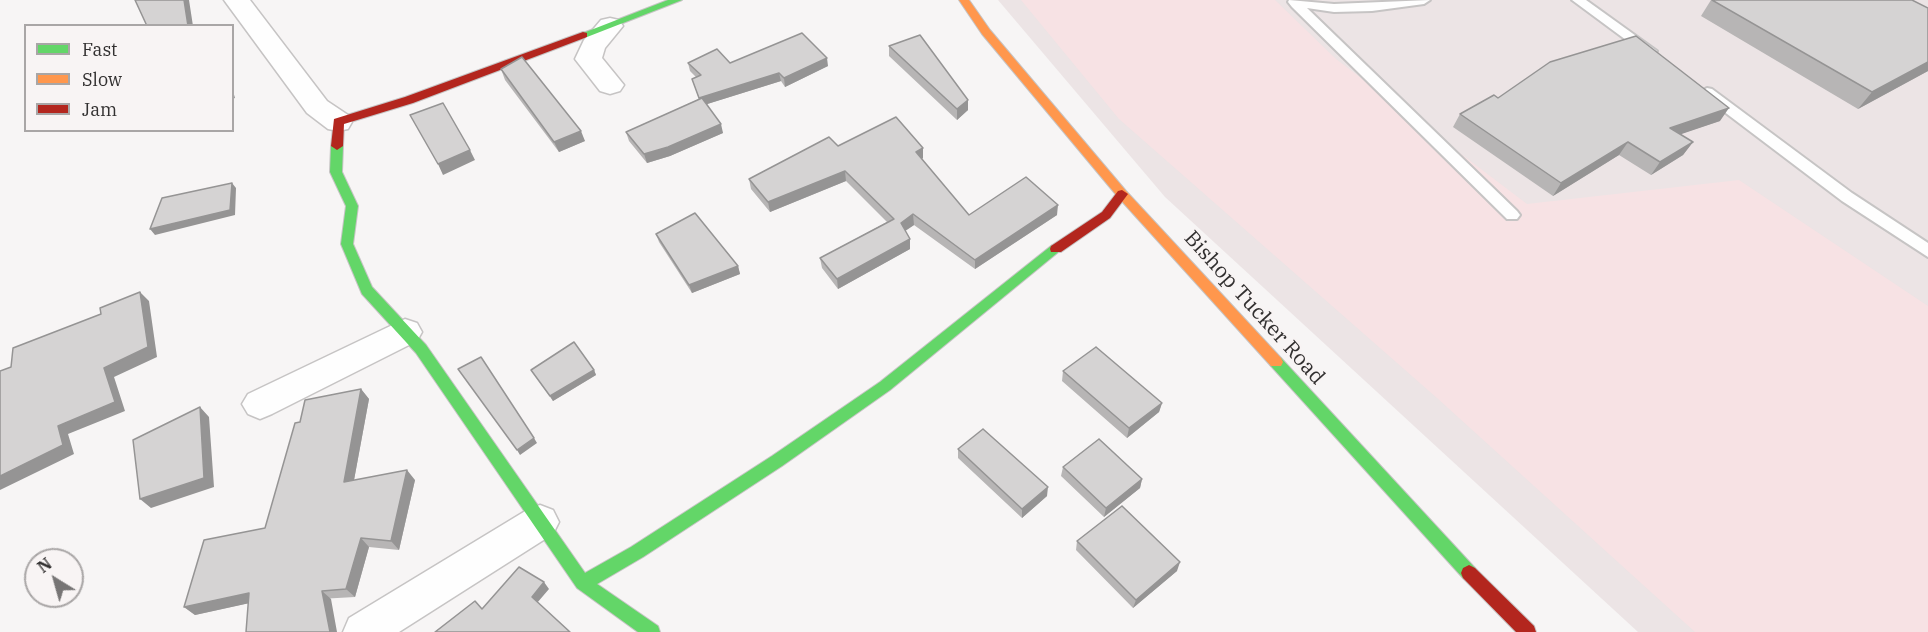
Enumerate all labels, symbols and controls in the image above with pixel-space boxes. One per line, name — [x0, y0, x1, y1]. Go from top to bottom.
legend — [24, 24, 234, 132]
text: Fast — [82, 38, 117, 61]
text: Slow — [82, 68, 122, 91]
text: Jam — [82, 98, 117, 121]
street label: Bishop Tucker Road — [1178, 226, 1330, 390]
north arrow — [24, 548, 84, 608]
text: N — [33, 553, 55, 577]

